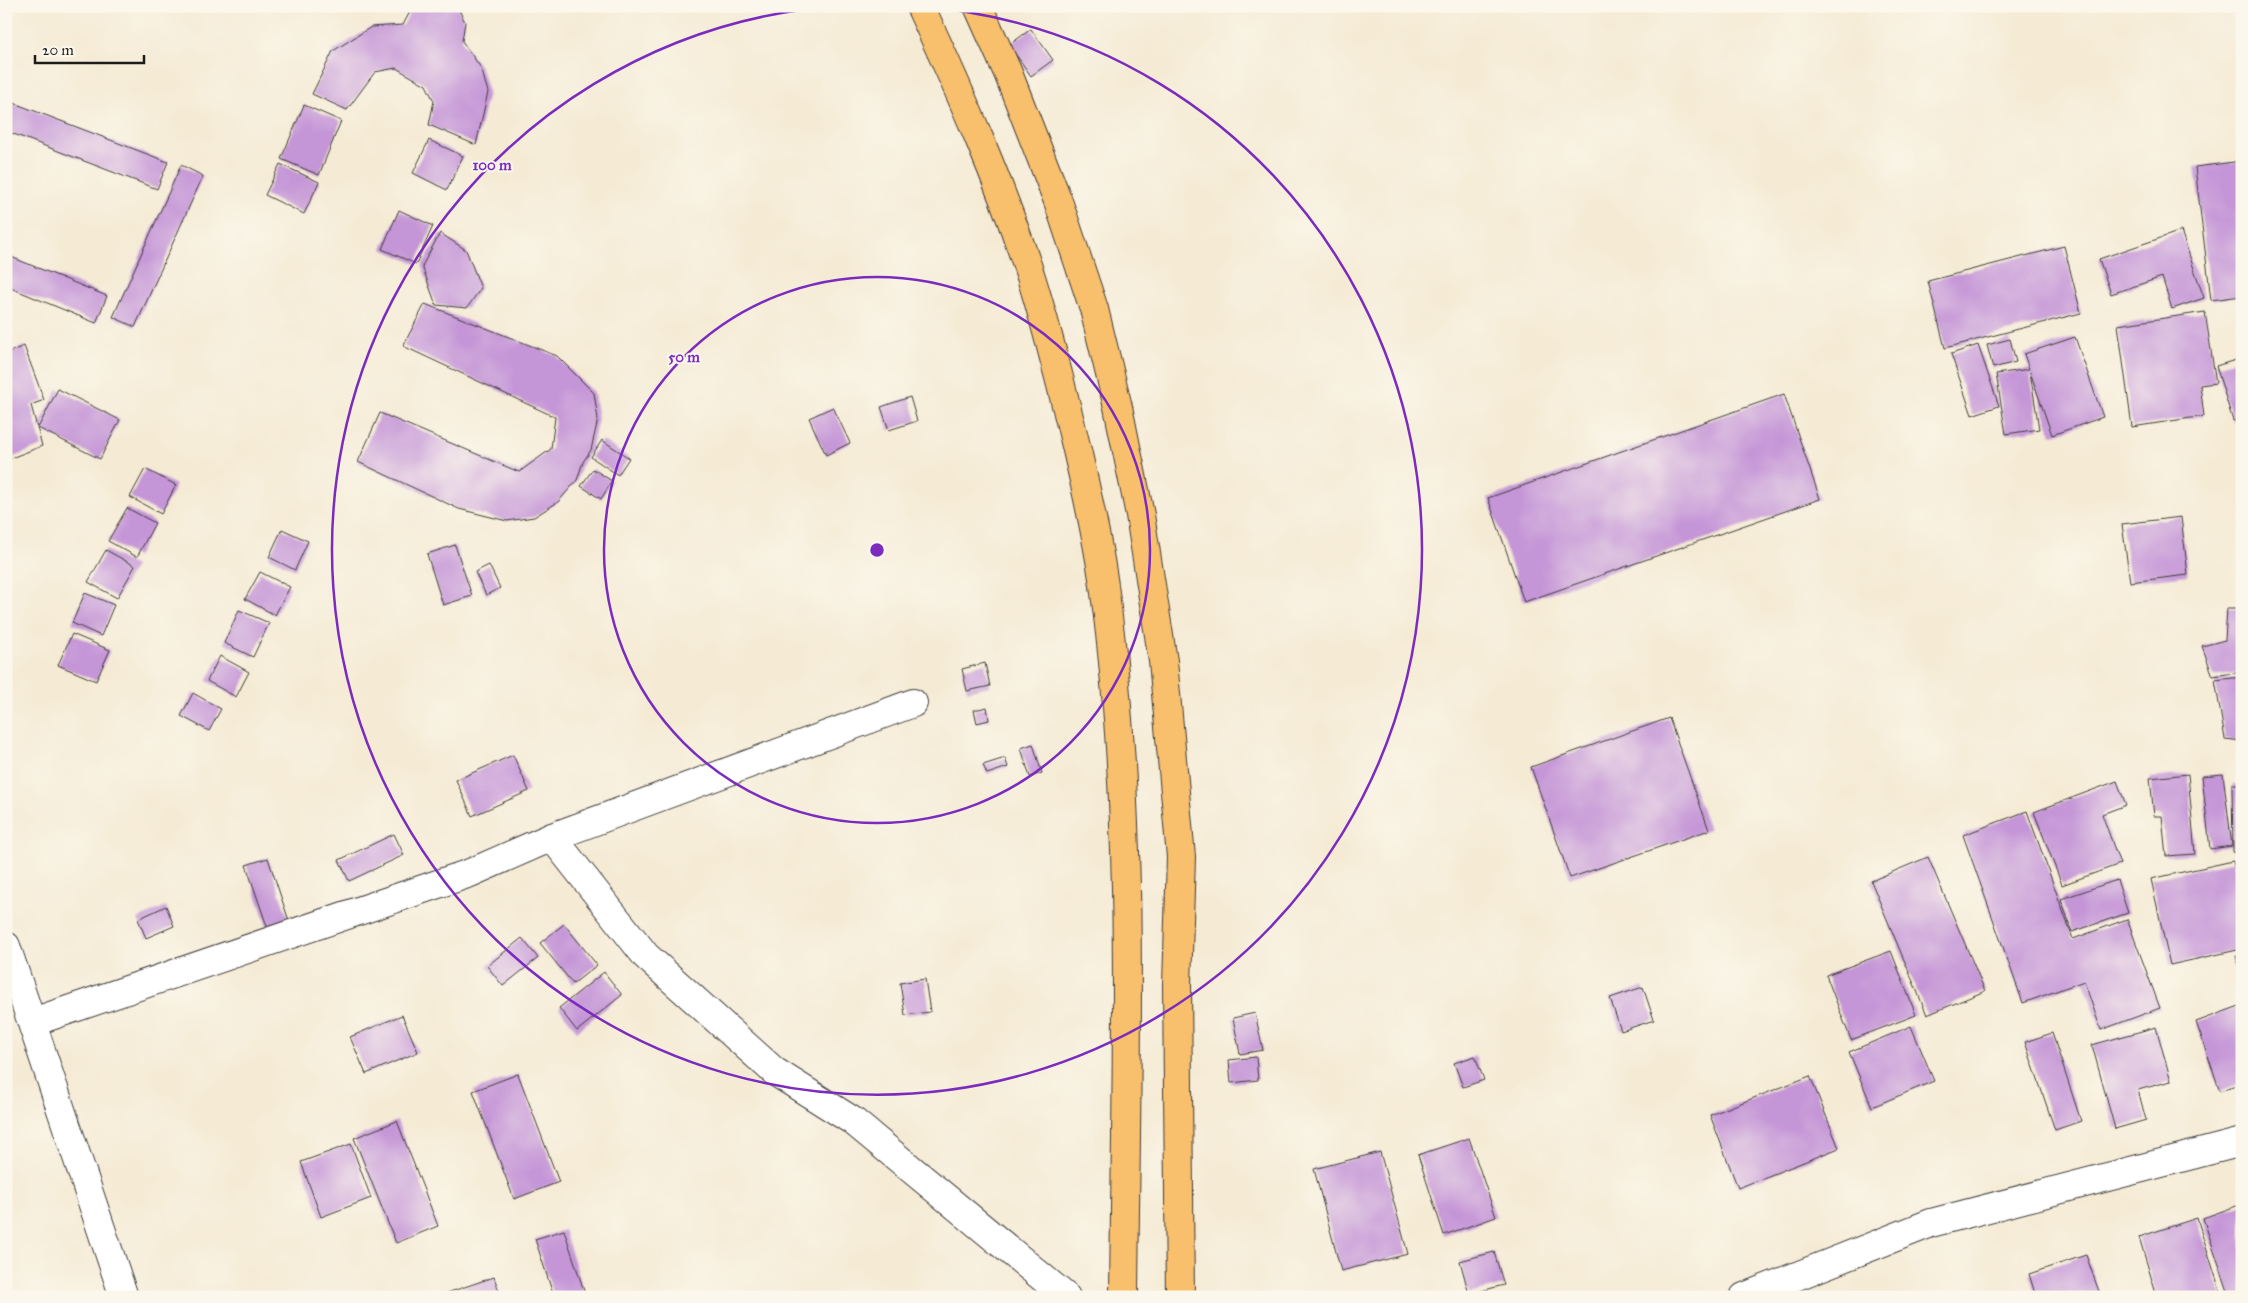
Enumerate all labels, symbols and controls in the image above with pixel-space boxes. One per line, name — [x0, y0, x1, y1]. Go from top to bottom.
scale bar — [35, 32, 144, 64]
text: 20 m — [42, 41, 74, 59]
text: 100 m — [472, 156, 512, 174]
text: 50 m — [668, 348, 700, 366]
centre of rings — [868, 541, 886, 559]

